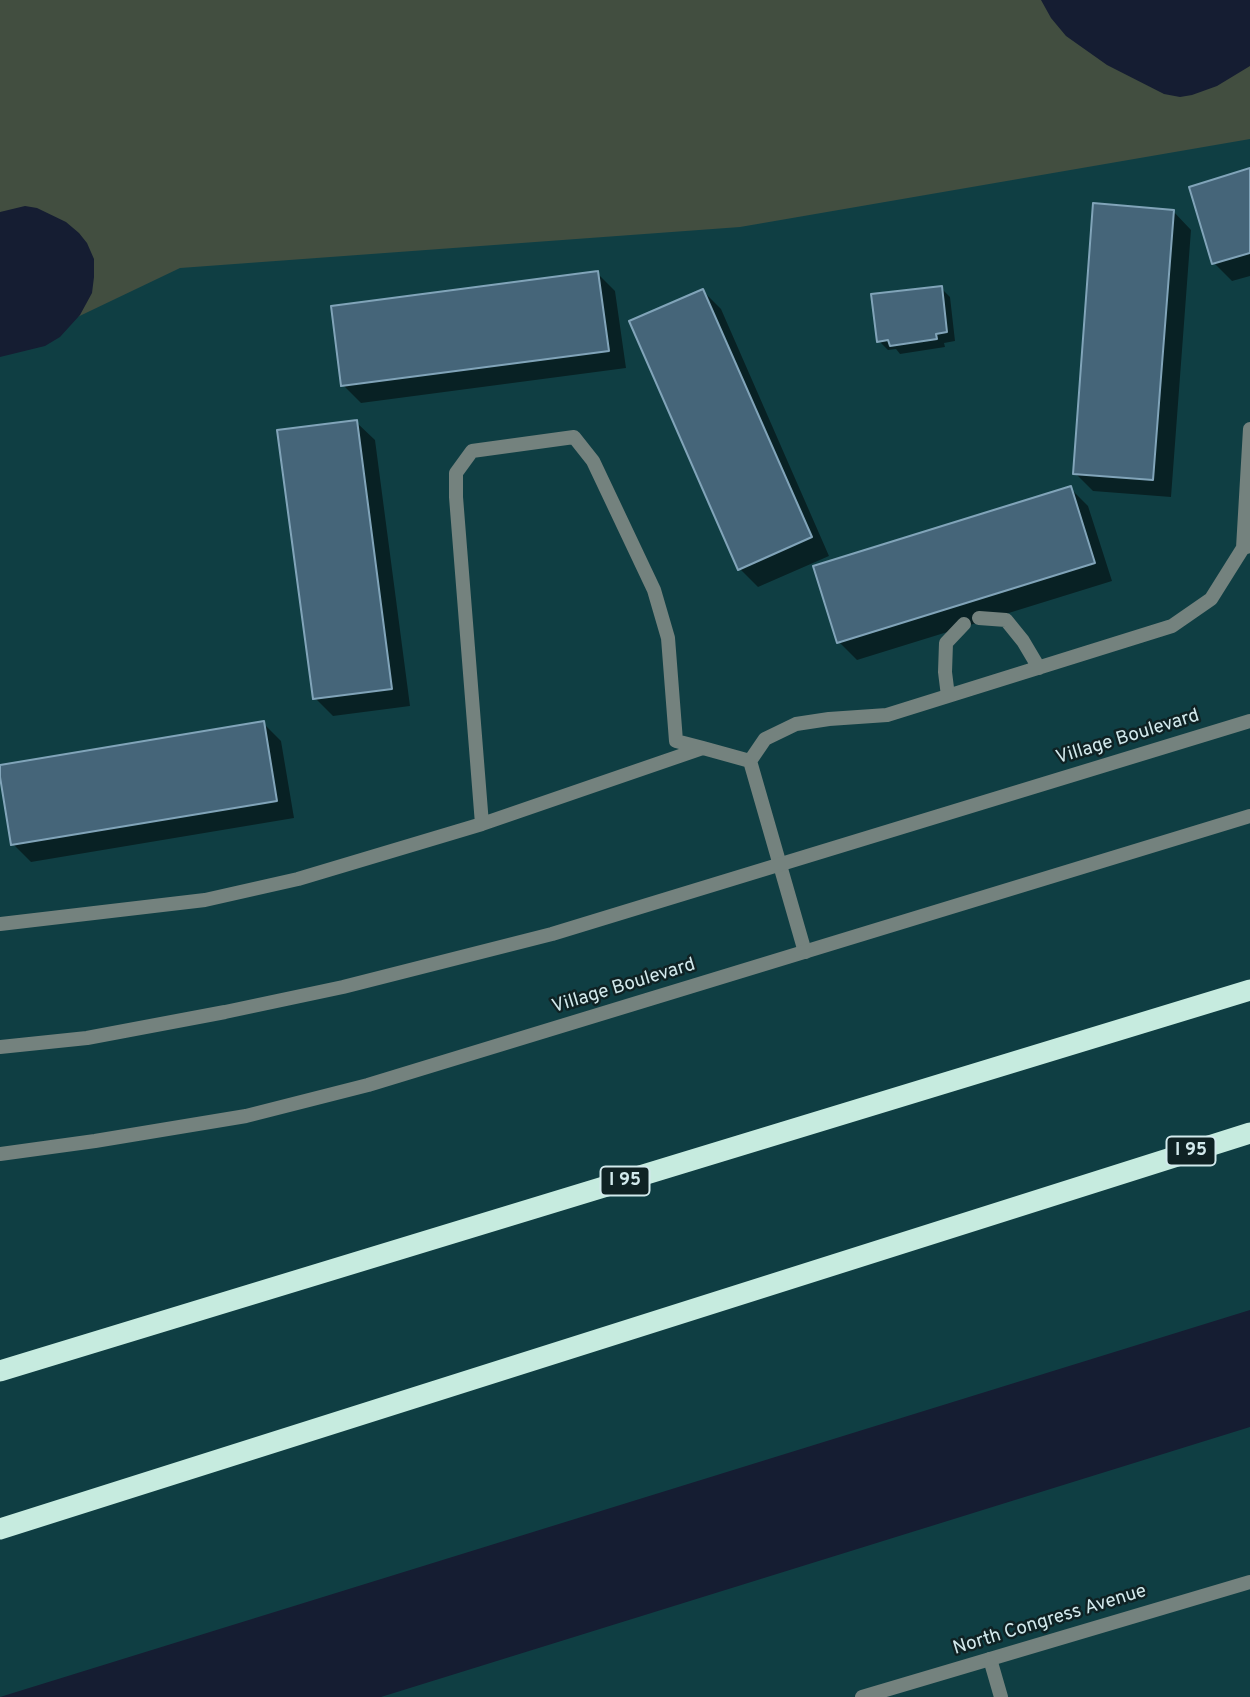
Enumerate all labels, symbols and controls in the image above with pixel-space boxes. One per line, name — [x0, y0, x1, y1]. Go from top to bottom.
street label: Village Boulevard — [1054, 705, 1202, 771]
street label: Village Boulevard — [550, 954, 698, 1020]
road number: I 95 — [1166, 1136, 1216, 1166]
road number: I 95 — [600, 1166, 650, 1196]
street label: North Congress Avenue — [951, 1581, 1149, 1661]

